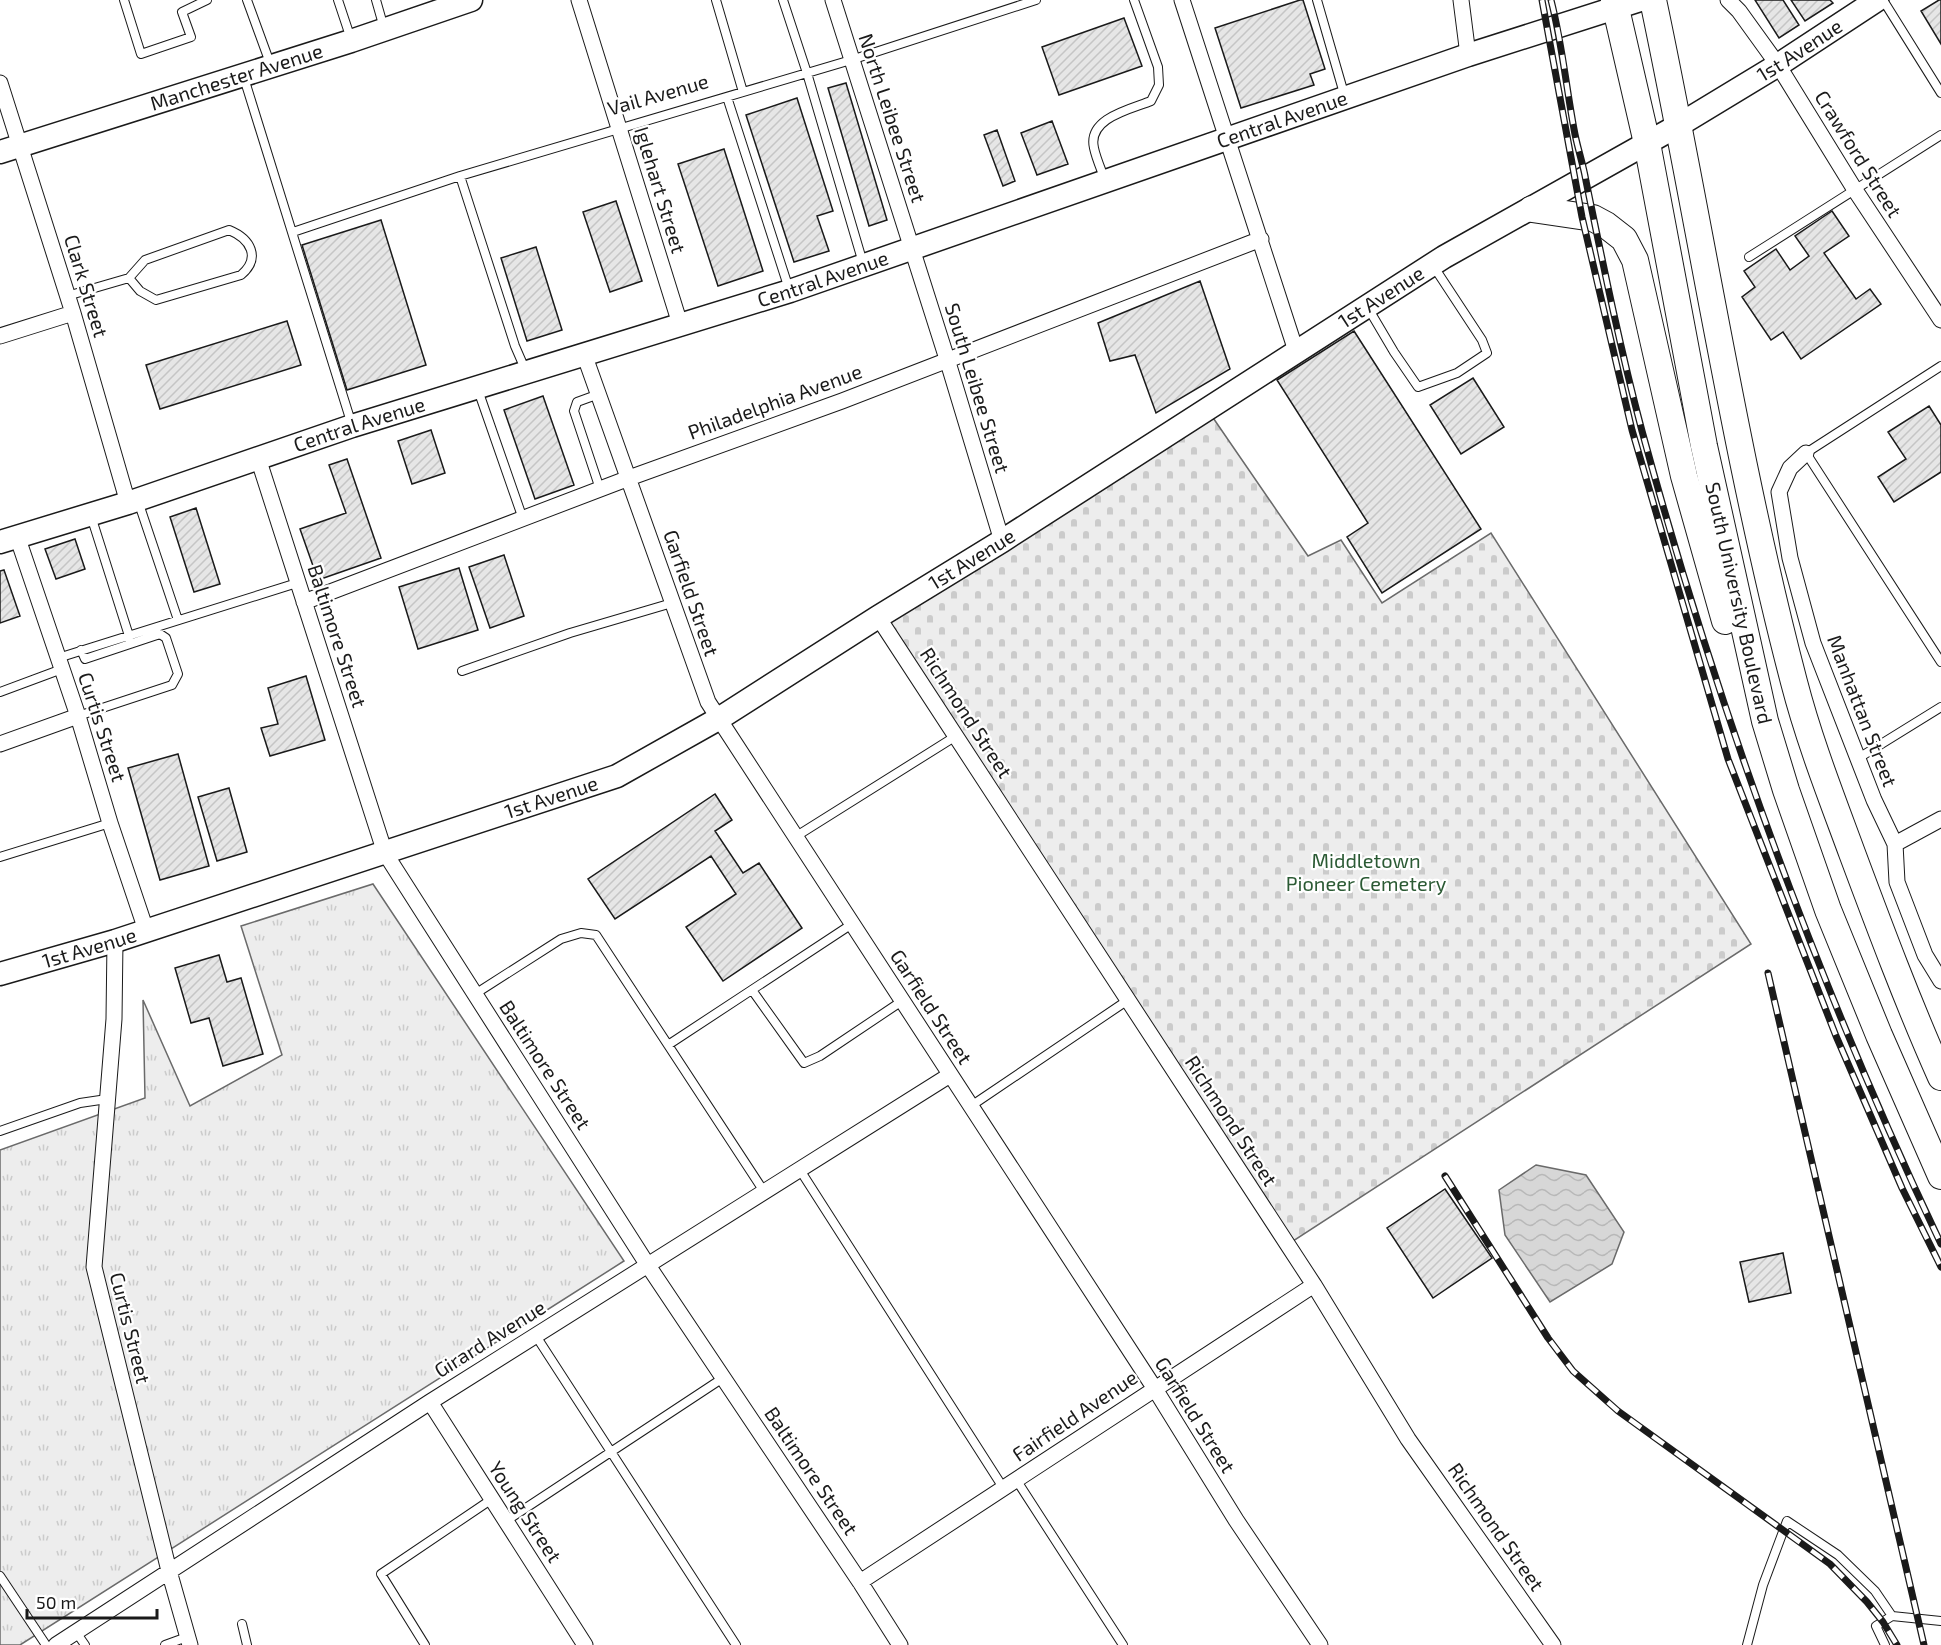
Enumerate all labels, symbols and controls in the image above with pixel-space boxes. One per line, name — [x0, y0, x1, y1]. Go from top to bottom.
street label: 1st Avenue — [1752, 13, 1846, 86]
street label: North Leibee Street — [854, 30, 932, 205]
street label: Manchester Avenue — [147, 38, 325, 115]
street label: Vail Avenue — [604, 68, 711, 120]
street label: Central Avenue — [1213, 85, 1350, 153]
street label: Crawford Street — [1810, 86, 1908, 222]
street label: Iglehart Street — [630, 123, 692, 256]
street label: Clark Street — [60, 231, 114, 340]
street label: Central Avenue — [754, 245, 891, 311]
street label: 1st Avenue — [1333, 260, 1428, 333]
street label: South Leibee Street — [941, 300, 1015, 476]
street label: Philadelphia Avenue — [684, 358, 865, 444]
street label: Central Avenue — [290, 391, 428, 456]
street label: South University Boulevard — [1701, 480, 1778, 726]
street label: 1st Avenue — [924, 523, 1019, 594]
street label: Garfield Street — [659, 526, 725, 659]
street label: Baltimore Street — [303, 561, 373, 711]
street label: Manhattan Street — [1823, 631, 1903, 790]
street label: Richmond Street — [916, 643, 1018, 783]
street label: Curtis Street — [74, 669, 132, 785]
street label: 1st Avenue — [501, 770, 601, 823]
park label: Middletown Pioneer Cemetery — [1286, 848, 1447, 895]
street label: 1st Avenue — [39, 922, 139, 972]
street label: Garfield Street — [886, 945, 978, 1069]
street label: Baltimore Street — [495, 995, 597, 1134]
street label: Richmond Street — [1181, 1051, 1283, 1191]
street label: Curtis Street — [106, 1270, 156, 1386]
street label: Girard Avenue — [429, 1294, 550, 1382]
street label: Garfield Street — [1151, 1352, 1241, 1477]
street label: Fairfield Avenue — [1007, 1365, 1141, 1466]
street label: Baltimore Street — [760, 1402, 864, 1539]
street label: Young Street — [484, 1456, 568, 1567]
street label: Richmond Street — [1444, 1458, 1550, 1595]
scale bar — [27, 1582, 158, 1620]
text: 50 m — [36, 1591, 76, 1613]

